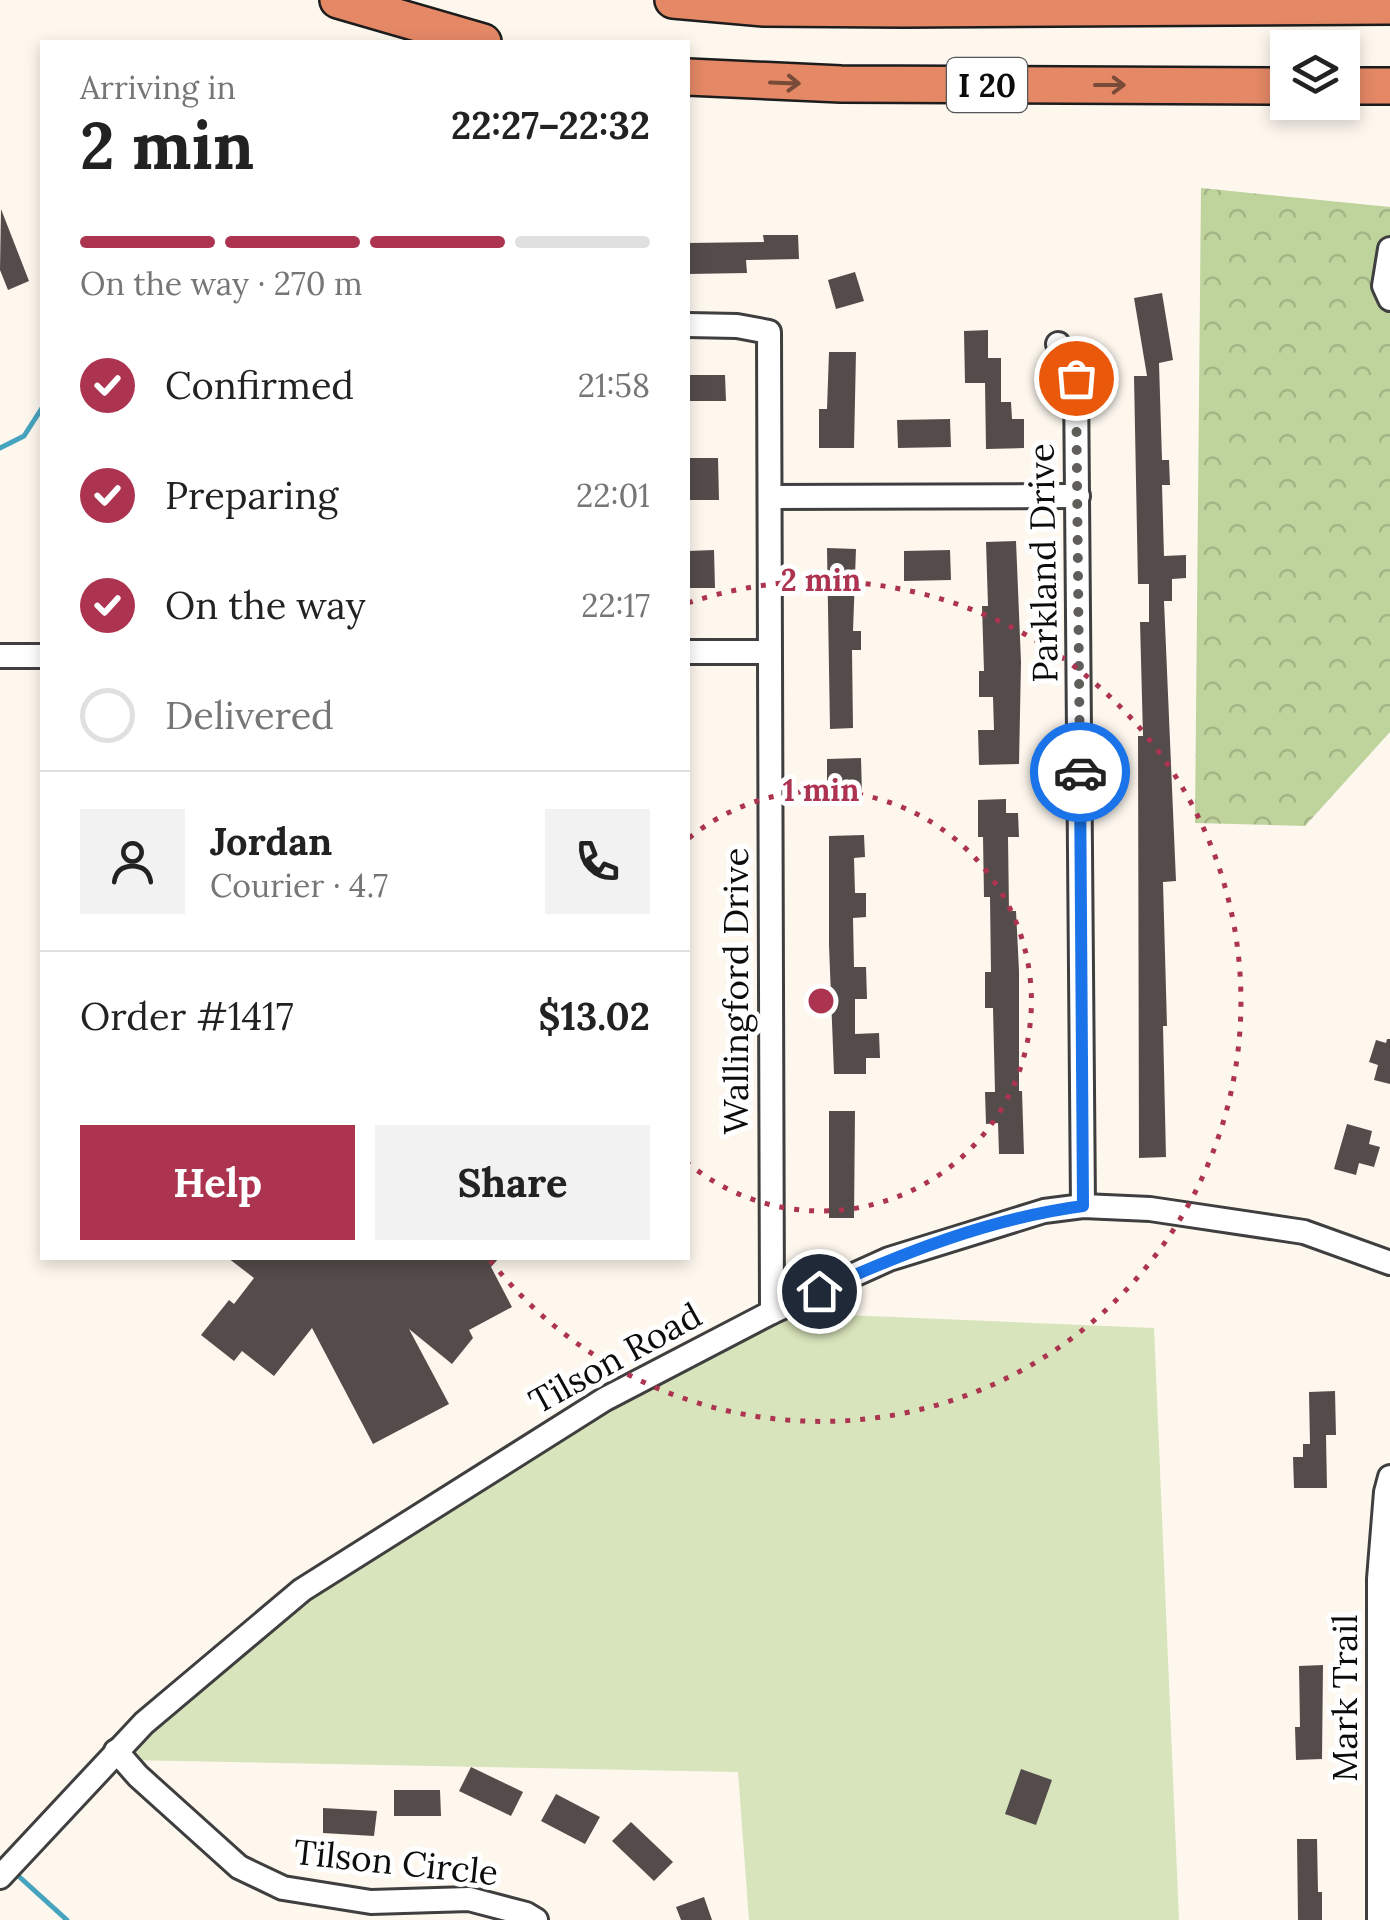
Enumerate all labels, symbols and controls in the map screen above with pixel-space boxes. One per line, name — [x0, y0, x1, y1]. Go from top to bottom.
map controls — [1270, 30, 1360, 120]
button: layers — [1270, 30, 1360, 120]
road number: I 20 — [947, 58, 1027, 112]
text: Arriving in — [80, 67, 236, 108]
one-way arrow — [768, 74, 800, 93]
one-way arrow — [1092, 76, 1125, 94]
text: 22:27–22:32 — [451, 101, 650, 149]
text: 2 min — [80, 104, 254, 187]
text: On the way · 270 m — [80, 263, 363, 304]
pin — [1034, 336, 1119, 421]
icon: bag — [1049, 351, 1104, 406]
icon: check — [80, 358, 135, 413]
text: Confirmed — [165, 361, 354, 409]
text: 21:58 — [578, 365, 650, 406]
street label: Parkland Drive — [1018, 443, 1068, 683]
icon: check — [80, 468, 135, 523]
text: Preparing — [165, 471, 338, 519]
text: 22:01 — [576, 475, 650, 516]
text: 2 min — [781, 561, 861, 599]
icon: check — [80, 578, 135, 633]
text: On the way — [165, 581, 366, 629]
text: 22:17 — [581, 585, 650, 626]
text: Delivered — [165, 691, 334, 739]
courier — [1030, 722, 1130, 822]
icon: car — [1053, 745, 1108, 800]
text: 1 min — [783, 771, 859, 809]
button: person — [80, 809, 185, 914]
button: phone — [545, 809, 650, 914]
text: Jordan — [210, 817, 332, 865]
street label: Wallingford Drive — [713, 847, 758, 1135]
text: Courier · 4.7 — [210, 865, 388, 906]
centre of rings — [803, 983, 839, 1019]
text: Order #1417 — [80, 992, 293, 1040]
text: $13.02 — [538, 992, 650, 1040]
button: Help — [80, 1125, 355, 1240]
button: Share — [375, 1125, 650, 1240]
pin — [777, 1249, 862, 1334]
icon: home — [792, 1264, 847, 1319]
street label: Tilson Road — [521, 1292, 709, 1424]
street label: Mark Trail — [1322, 1614, 1367, 1782]
street label: Tilson Circle — [292, 1829, 500, 1895]

